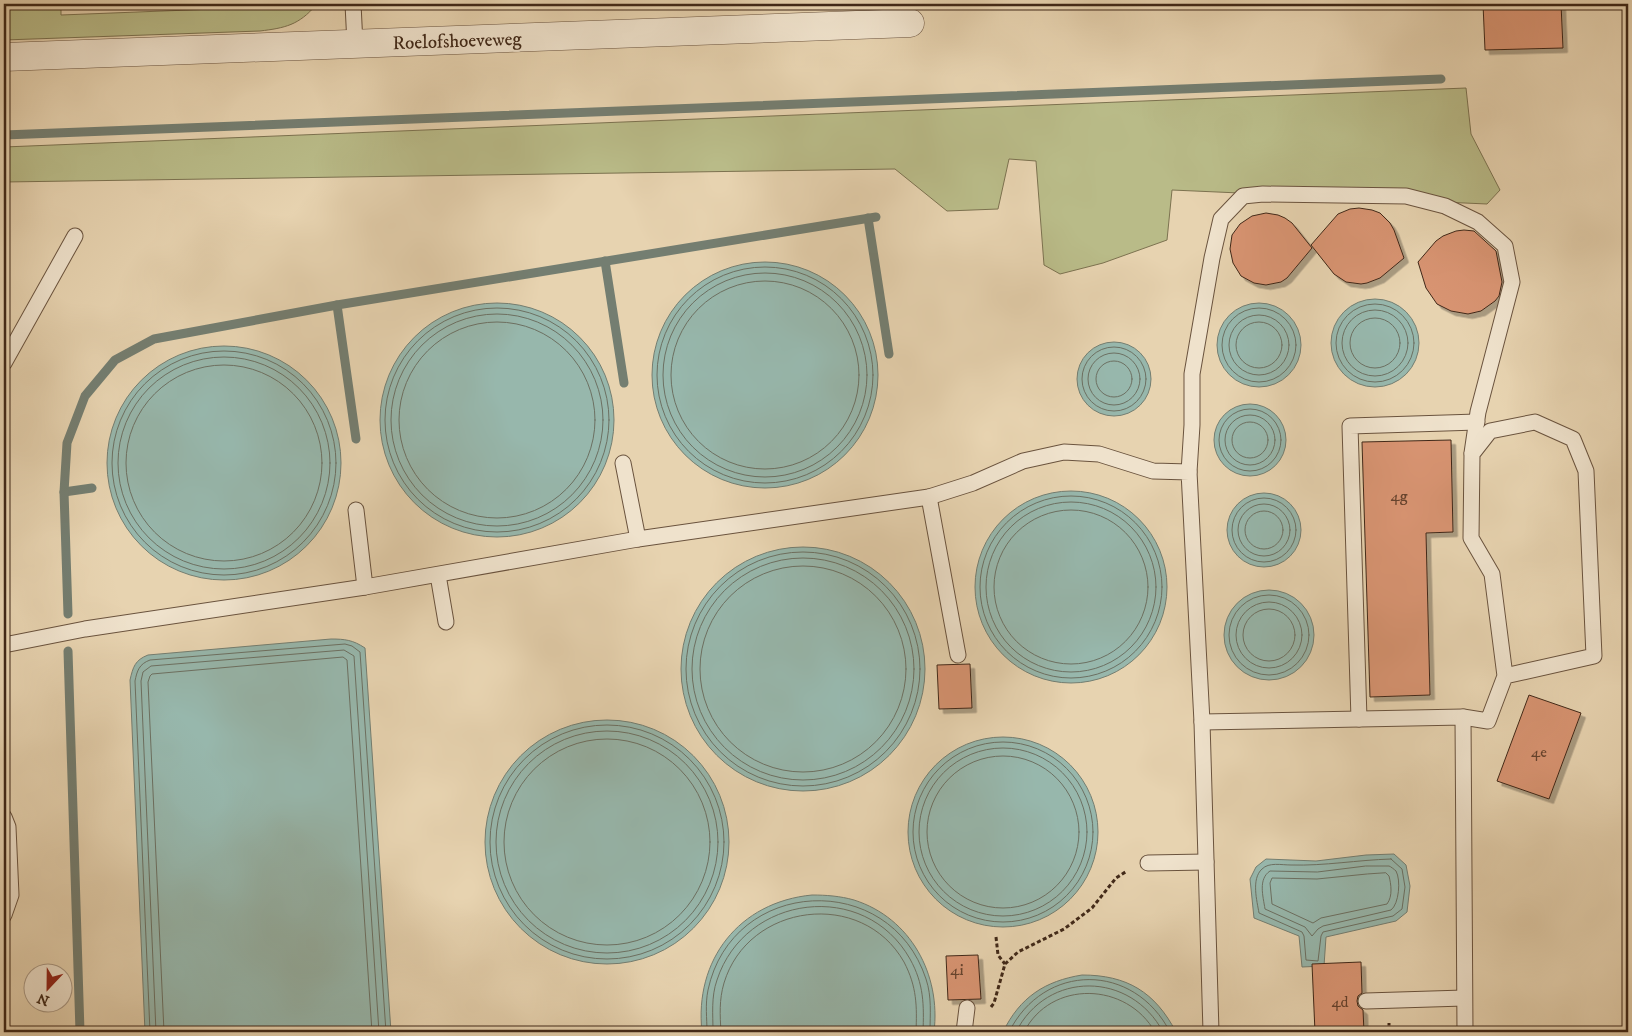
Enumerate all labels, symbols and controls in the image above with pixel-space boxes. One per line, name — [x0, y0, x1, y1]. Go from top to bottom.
street label: Roelofshoeveweg — [392, 28, 523, 55]
house number: 4g — [1391, 486, 1408, 506]
house number: 4e — [1531, 742, 1547, 762]
house number: 4i — [950, 960, 964, 980]
north arrow — [22, 964, 72, 1014]
text: N — [34, 988, 52, 1010]
house number: 4d — [1331, 992, 1349, 1012]

